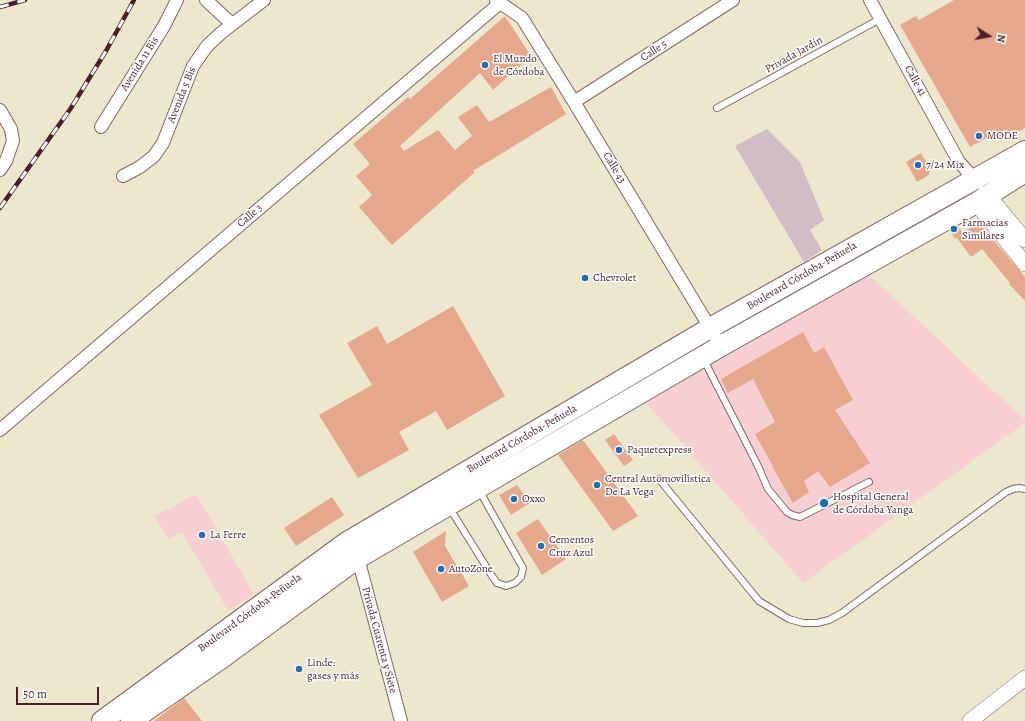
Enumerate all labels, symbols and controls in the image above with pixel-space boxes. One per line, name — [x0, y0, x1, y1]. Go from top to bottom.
north arrow — [969, 16, 1009, 56]
text: N — [993, 33, 1009, 44]
street label: Avenida 11 Bis — [118, 34, 162, 94]
street label: Privada Jardín — [763, 34, 825, 76]
street label: Calle 5 — [638, 38, 670, 64]
place label: El Mundo de Córdoba — [493, 52, 544, 78]
marker: El Mundo de Córdoba — [480, 60, 490, 70]
street label: Calle 41 — [901, 63, 929, 99]
street label: Avenida 5 Bis — [165, 65, 199, 125]
place label: MODE — [987, 129, 1018, 143]
marker: MODE — [974, 131, 984, 141]
street label: Calle 43 — [600, 150, 628, 186]
place label: 7/24 Mix — [926, 158, 964, 172]
marker: 7/24 Mix — [913, 160, 923, 170]
street label: Calle 3 — [235, 201, 265, 231]
place label: Farmacias Similares — [962, 216, 1008, 242]
marker: Farmacias Similares — [949, 224, 959, 234]
street label: Boulevard Córdoba-Peñuela — [745, 239, 859, 313]
place label: Chevrolet — [593, 271, 636, 285]
marker: Chevrolet — [580, 273, 590, 283]
street label: Boulevard Córdoba-Peñuela — [465, 402, 579, 476]
place label: Paquetexpress — [627, 443, 692, 457]
marker: Paquetexpress — [614, 445, 624, 455]
place label: Central Automovilística De La Vega — [605, 472, 711, 498]
marker: Central Automovilística De La Vega — [592, 480, 602, 490]
place label: Hospital General de Córdoba Yanga — [833, 490, 913, 516]
place label: Oxxo — [522, 492, 545, 506]
marker: Oxxo — [509, 494, 519, 504]
marker: Hospital General de Córdoba Yanga — [818, 497, 830, 509]
place label: La Ferre — [210, 528, 246, 542]
marker: La Ferre — [197, 530, 207, 540]
place label: Cementos Cruz Azul — [549, 533, 594, 559]
marker: Cementos Cruz Azul — [536, 541, 546, 551]
place label: AutoZone — [449, 562, 493, 576]
marker: AutoZone — [436, 564, 446, 574]
street label: Boulevard Córdoba-Peñuela — [196, 571, 304, 655]
street label: Privada Cuarenta y Siete — [358, 585, 400, 695]
place label: Linde: gases y más — [307, 656, 359, 682]
marker: Linde: gases y más — [294, 664, 304, 674]
scale bar — [18, 679, 101, 705]
text: 50 m — [23, 686, 47, 702]

